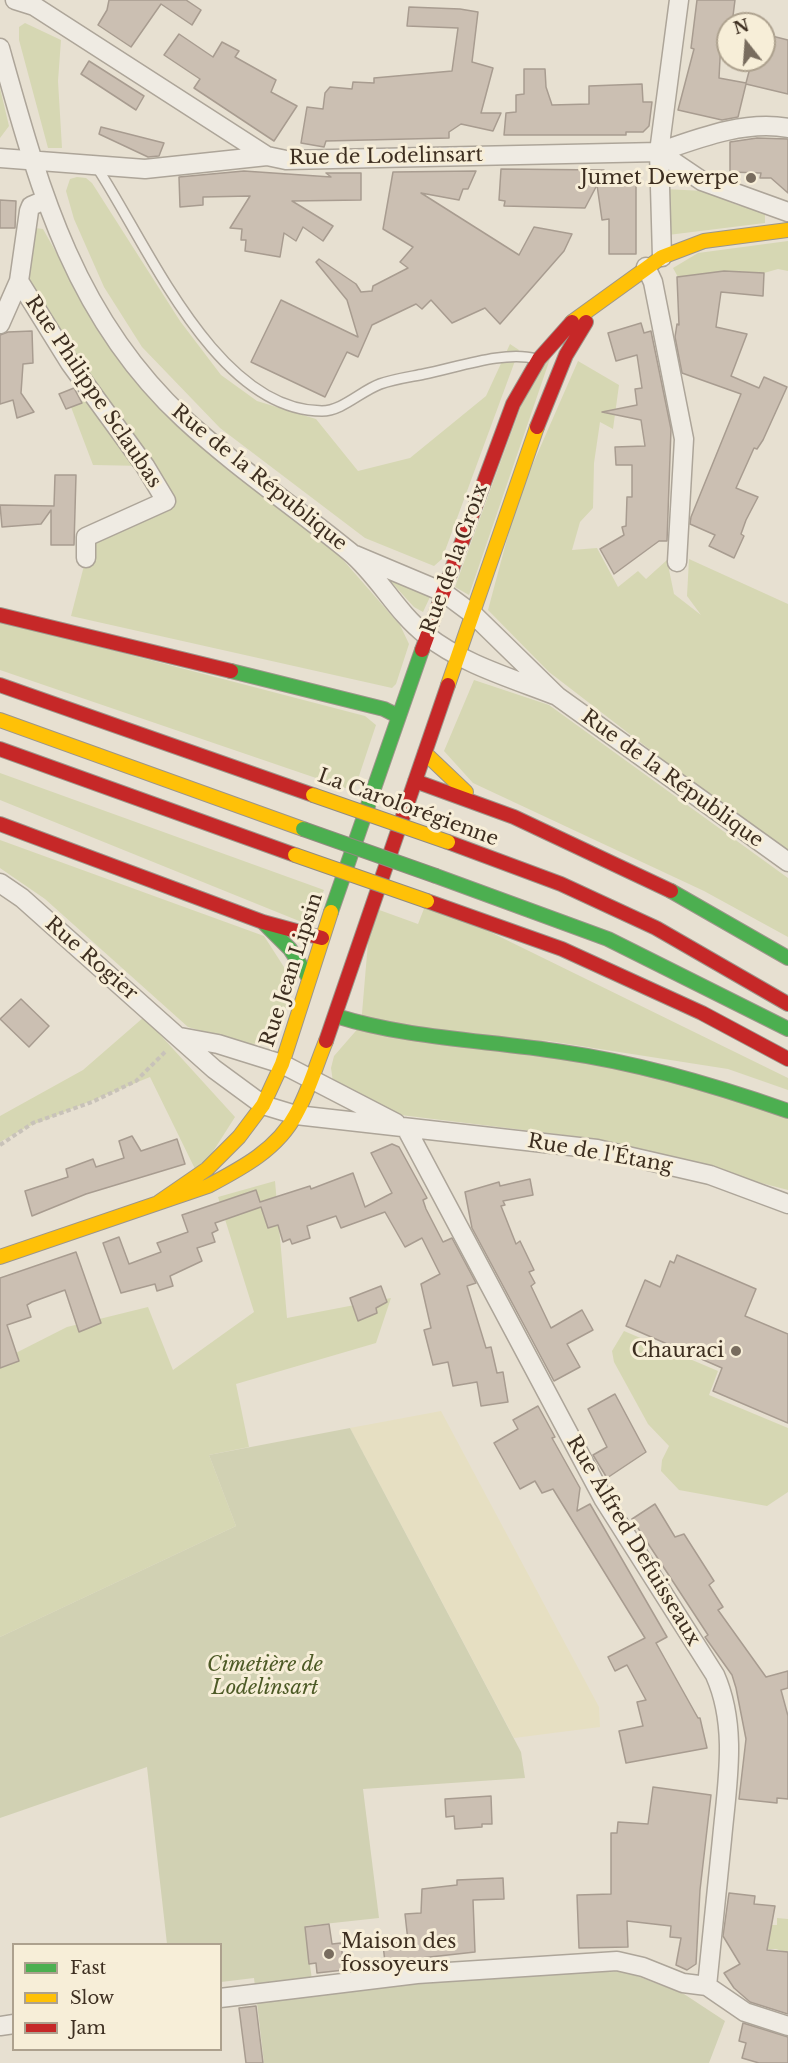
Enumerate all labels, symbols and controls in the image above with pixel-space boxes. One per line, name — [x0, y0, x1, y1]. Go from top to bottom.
north arrow — [716, 12, 776, 72]
text: N — [731, 15, 751, 38]
street label: Rue de Lodelinsart — [289, 143, 483, 171]
place label: Jumet Dewerpe — [580, 166, 739, 190]
marker: Jumet Dewerpe — [744, 171, 758, 185]
street label: Rue Philippe Sclaubas — [20, 292, 166, 492]
street label: Rue de la République — [166, 400, 352, 556]
street label: Rue de la Croix — [417, 481, 493, 637]
street label: Rue de la République — [576, 705, 768, 853]
street label: La Carolorégienne — [314, 764, 502, 852]
street label: Rue Jean Lipsin — [256, 890, 328, 1050]
street label: Rue Rogier — [40, 912, 142, 1006]
street label: Rue de l'Étang — [526, 1129, 674, 1179]
place label: Chauraci — [632, 1339, 724, 1363]
marker: Chauraci — [729, 1344, 743, 1358]
street label: Rue Alfred Defuisseaux — [561, 1432, 705, 1650]
park label: Cimetière de Lodelinsart — [207, 1653, 323, 1700]
place label: Maison des fossoyeurs — [341, 1930, 456, 1977]
legend — [12, 1943, 222, 2051]
marker: Maison des fossoyeurs — [322, 1947, 336, 1961]
text: Fast — [70, 1957, 106, 1979]
text: Slow — [70, 1987, 114, 2009]
text: Jam — [70, 2017, 106, 2039]

